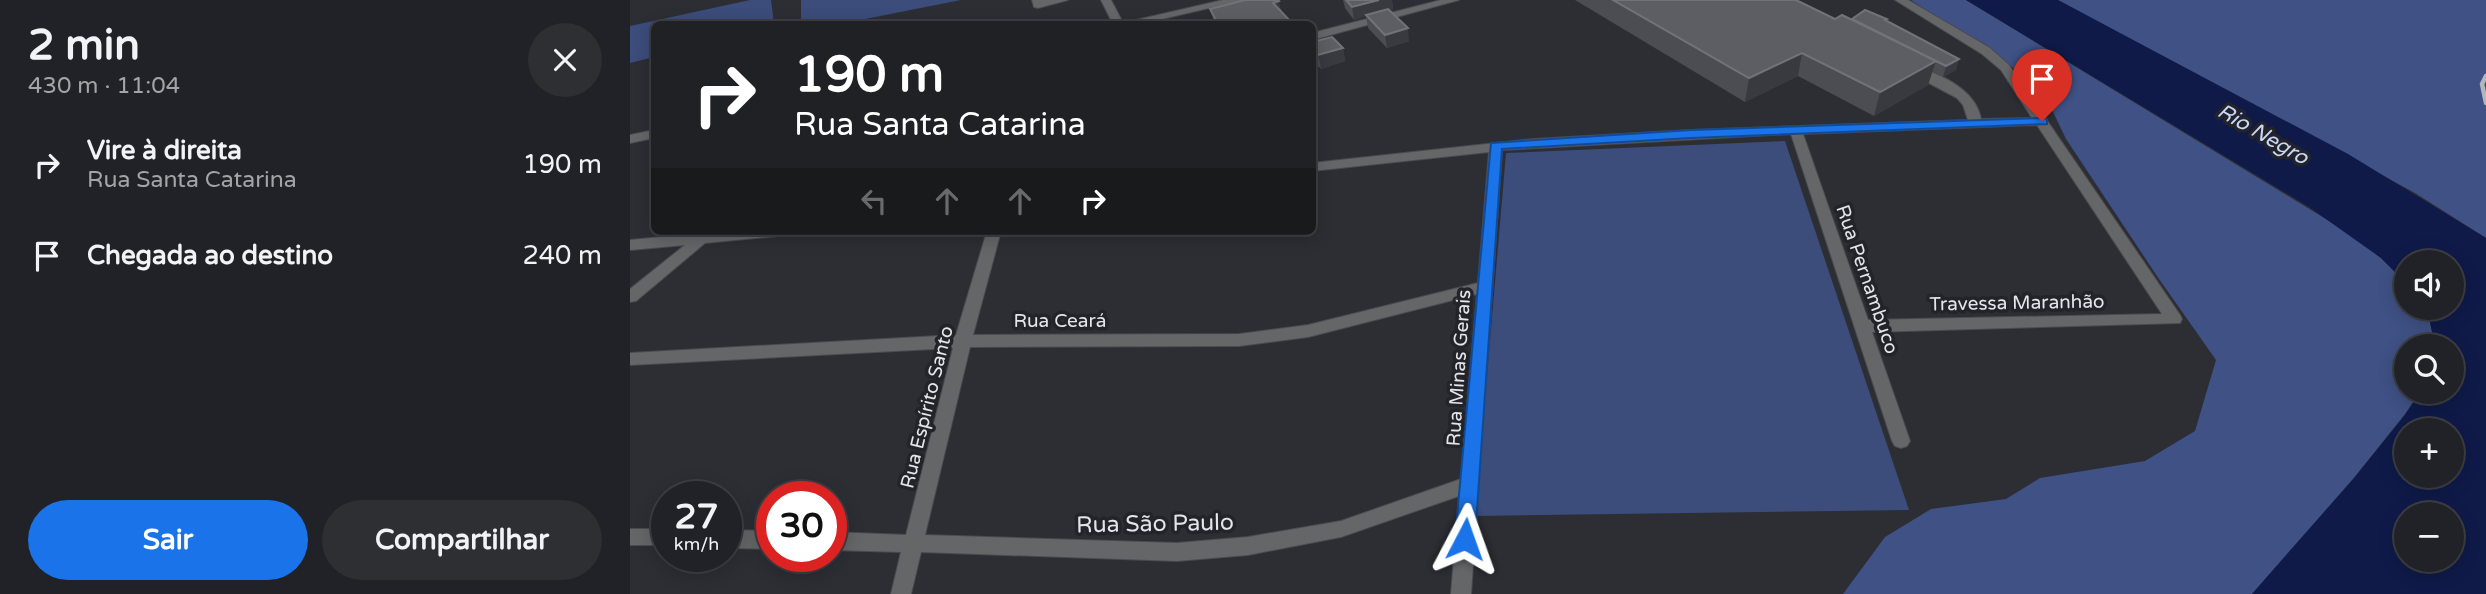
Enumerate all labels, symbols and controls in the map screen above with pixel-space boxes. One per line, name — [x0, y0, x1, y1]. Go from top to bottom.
text: 2 min — [28, 20, 140, 71]
button: close — [528, 23, 602, 97]
text: 190 m — [794, 46, 944, 105]
icon: right — [679, 49, 770, 140]
pin — [2012, 49, 2072, 121]
icon: arrive — [2023, 60, 2061, 98]
text: 430 m · 11:04 — [28, 72, 180, 100]
water label: Rio Negro — [2213, 98, 2314, 171]
text: Rua Santa Catarina — [794, 106, 1086, 144]
text: Vire à direita — [87, 135, 242, 166]
icon: right — [28, 146, 66, 184]
text: 190 m — [522, 149, 602, 180]
text: Rua Santa Catarina — [87, 166, 297, 194]
icon: left — [855, 182, 893, 220]
icon: ahead — [928, 182, 966, 220]
icon: ahead — [1001, 182, 1039, 220]
icon: right — [1074, 182, 1112, 220]
street label: Rua Pernambuco — [1831, 202, 1903, 357]
icon: arrive — [28, 237, 66, 275]
text: Chegada ao destino — [87, 240, 333, 271]
text: 240 m — [522, 240, 602, 271]
map controls — [2394, 250, 2464, 572]
button: sound — [2394, 250, 2464, 320]
street label: Rua Minas Gerais — [1443, 289, 1475, 447]
street label: Travessa Maranhão — [1929, 290, 2105, 316]
street label: Rua Ceará — [1013, 310, 1107, 332]
street label: Rua Espírito Santo — [896, 324, 958, 491]
button: search — [2394, 334, 2464, 404]
button: + — [2394, 418, 2464, 488]
speed limit sign: 30 — [756, 481, 847, 572]
text: 27 — [675, 496, 718, 538]
button: Sair — [28, 500, 308, 580]
button: Compartilhar — [322, 500, 602, 580]
position arrow — [1428, 502, 1502, 576]
button: − — [2394, 502, 2464, 572]
street label: Rua São Paulo — [1076, 509, 1234, 539]
text: km/h — [674, 533, 719, 555]

